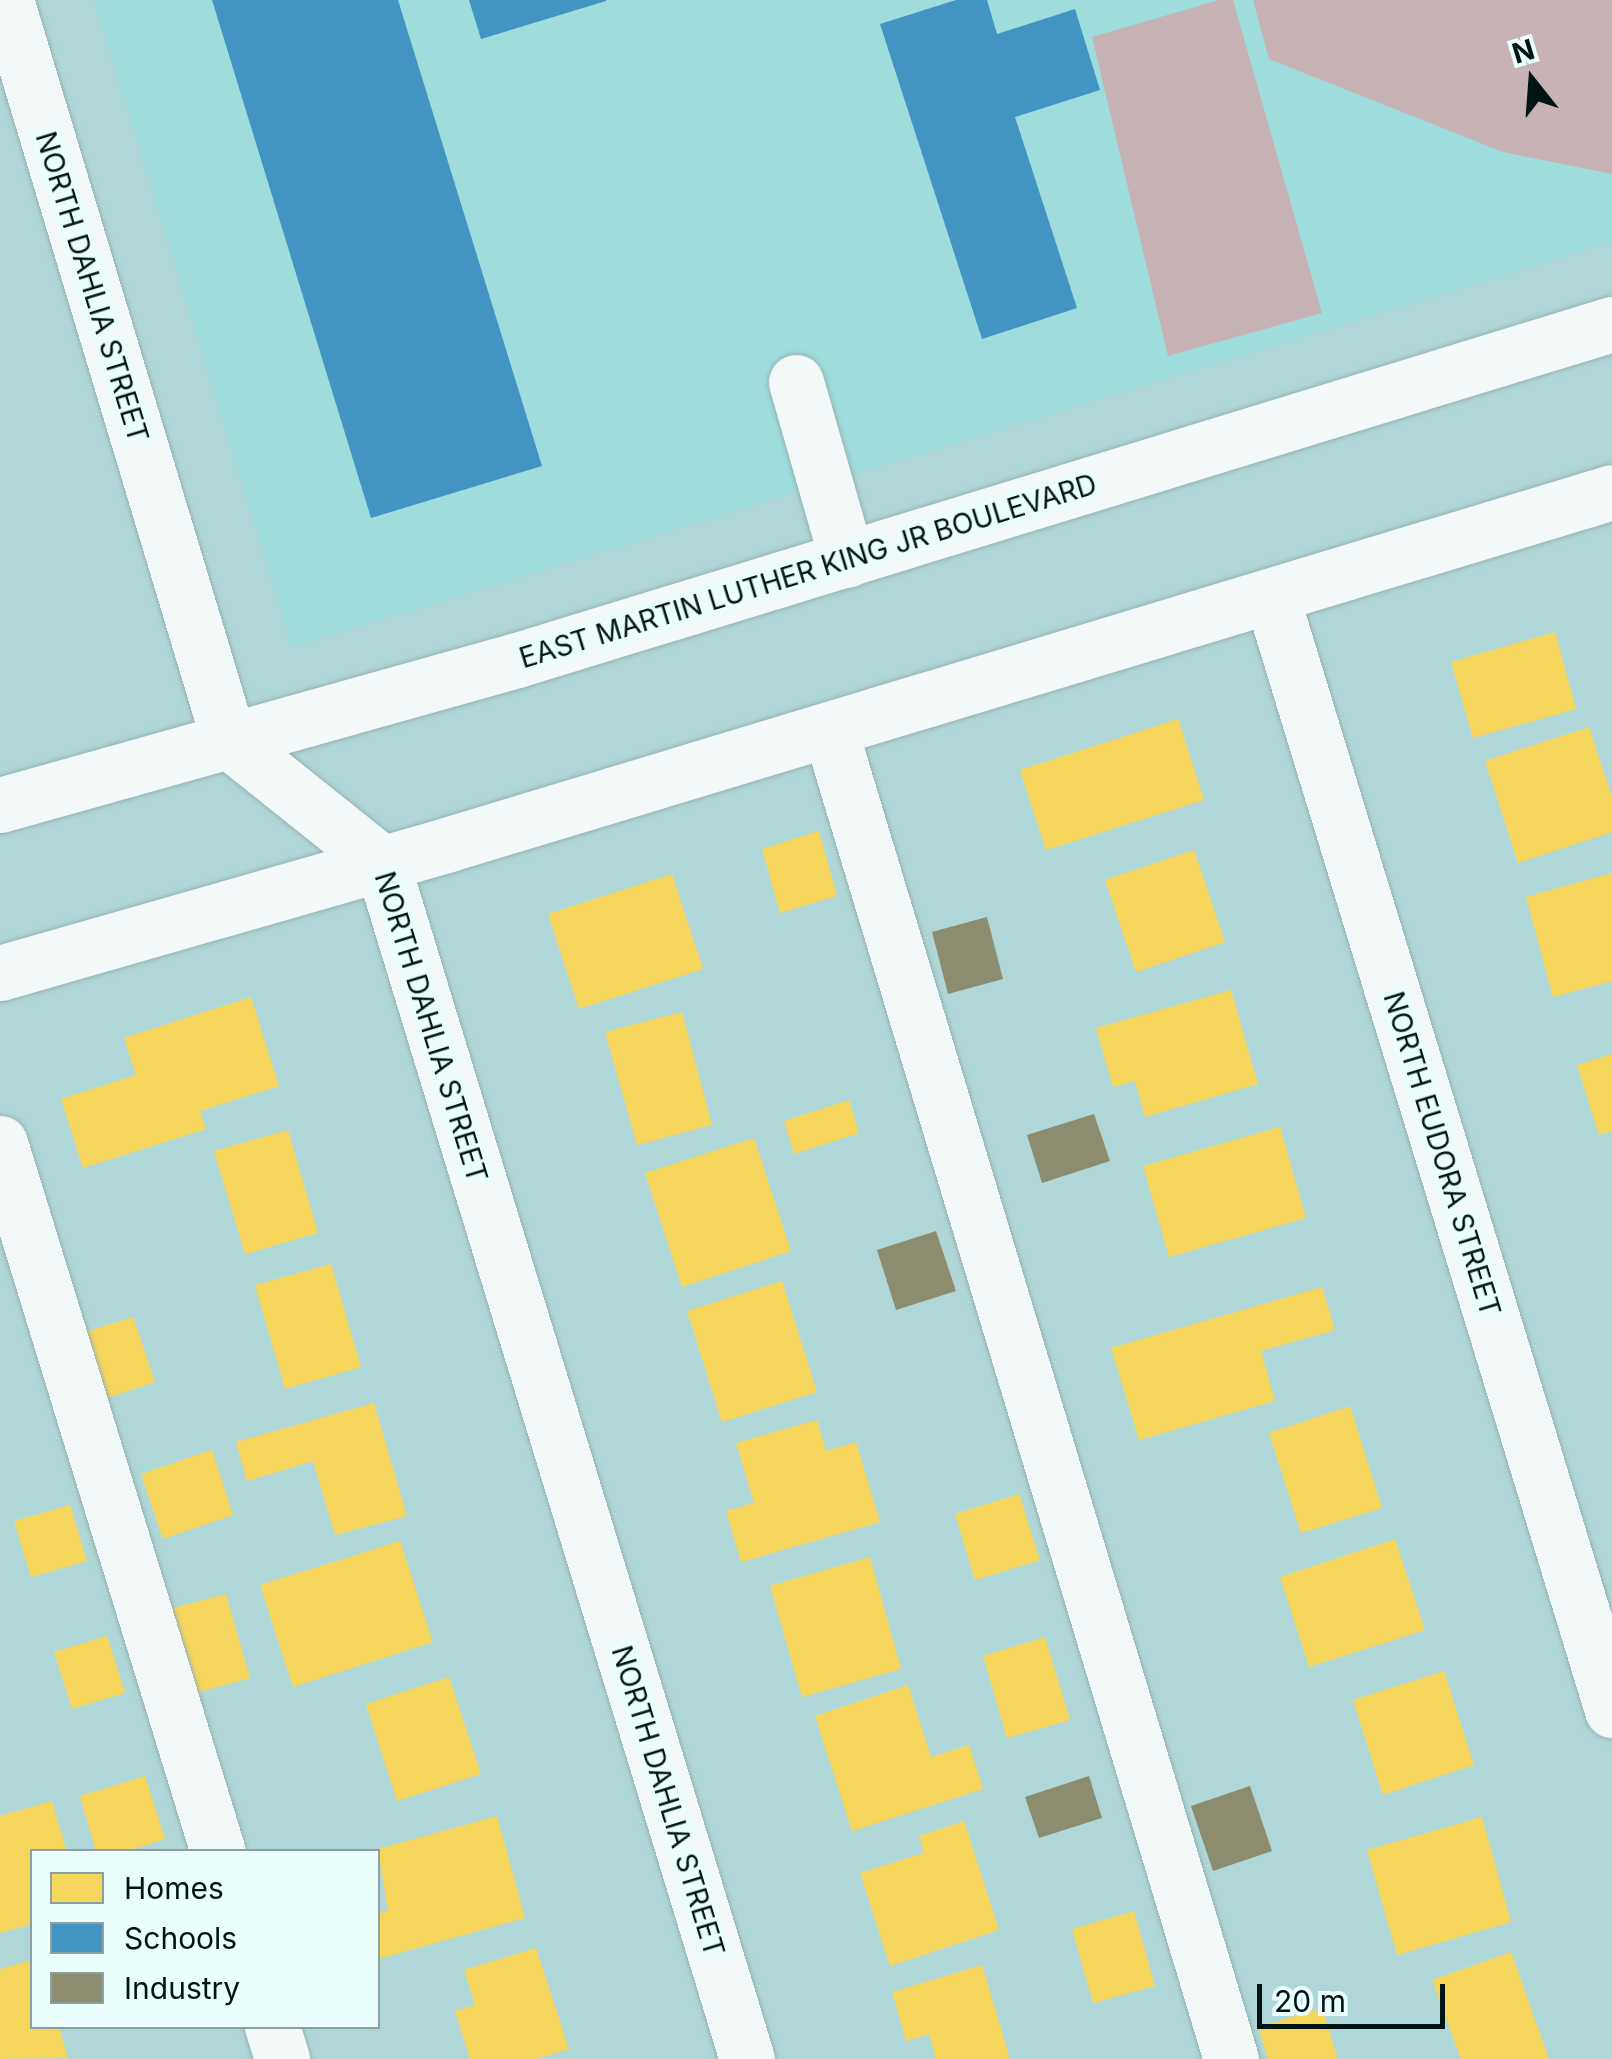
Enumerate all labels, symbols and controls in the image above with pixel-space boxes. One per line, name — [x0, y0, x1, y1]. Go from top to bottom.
north arrow — [1482, 30, 1582, 130]
text: N — [1508, 32, 1538, 71]
street label: NORTH DAHLIA STREET — [29, 128, 155, 446]
street label: EAST MARTIN LUTHER KING JR BOULEVARD — [515, 467, 1101, 675]
street label: NORTH DAHLIA STREET — [368, 868, 494, 1186]
street label: NORTH EUDORA STREET — [1377, 988, 1507, 1320]
street label: NORTH DAHLIA STREET — [605, 1642, 731, 1960]
legend — [30, 1849, 380, 2029]
text: Homes — [124, 1870, 224, 1906]
text: Schools — [124, 1920, 237, 1956]
scale bar — [1262, 1964, 1450, 2026]
text: Industry — [124, 1970, 240, 2006]
text: 20 m — [1274, 1983, 1346, 2019]

